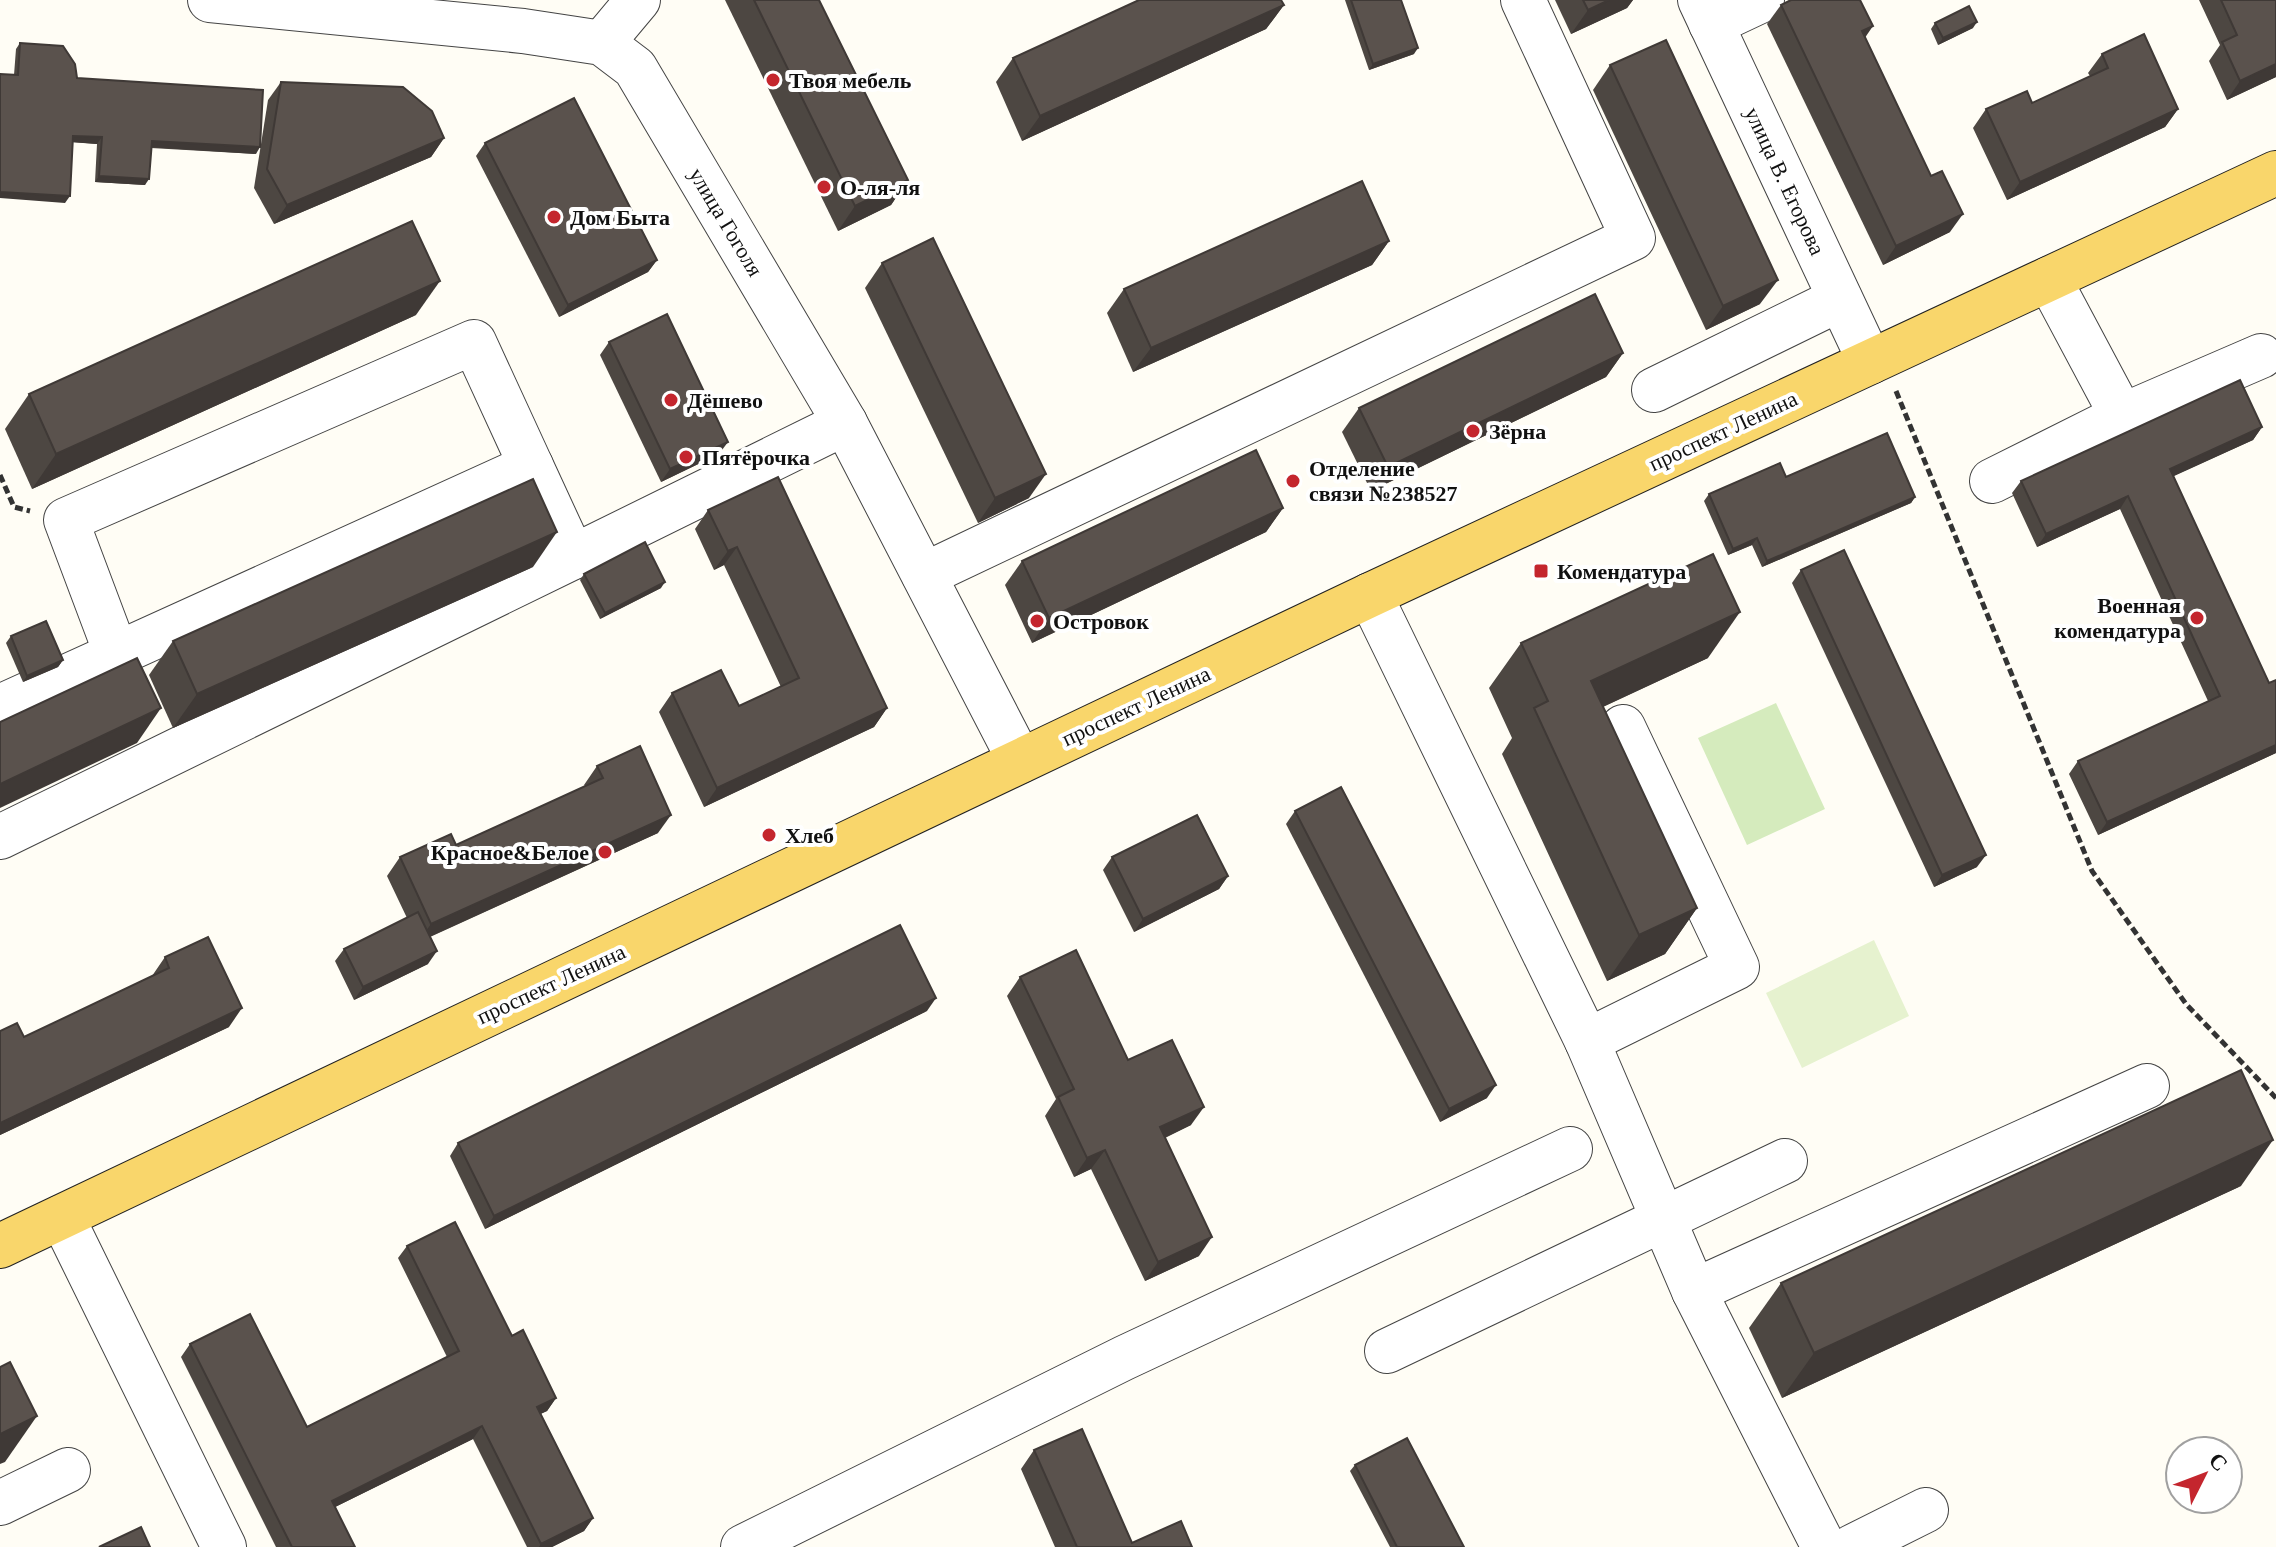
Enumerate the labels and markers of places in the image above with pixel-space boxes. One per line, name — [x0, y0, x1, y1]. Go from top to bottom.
place label: Твоя мебель — [789, 68, 912, 93]
marker: Твоя мебель — [764, 71, 782, 89]
place label: О-ля-ля — [840, 175, 920, 200]
marker: О-ля-ля — [815, 178, 833, 196]
place label: Дом Быта — [570, 205, 670, 230]
marker: Дом Быта — [545, 208, 563, 226]
place label: Дёшево — [687, 388, 763, 413]
marker: Дёшево — [662, 391, 680, 409]
place label: Зёрна — [1489, 419, 1546, 444]
marker: Зёрна — [1464, 422, 1482, 440]
place label: Пятёрочка — [702, 445, 810, 470]
marker: Пятёрочка — [677, 448, 695, 466]
place label: Отделение связи №238527 — [1309, 456, 1457, 506]
marker: Отделение связи №238527 — [1284, 472, 1302, 490]
place label: Комендатура — [1557, 559, 1686, 584]
marker: Комендатура — [1532, 562, 1550, 580]
place label: Военная комендатура — [2054, 593, 2181, 643]
place label: Островок — [1053, 609, 1149, 634]
marker: Военная комендатура — [2188, 609, 2206, 627]
marker: Островок — [1028, 612, 1046, 630]
place label: Хлеб — [785, 823, 834, 848]
marker: Хлеб — [760, 826, 778, 844]
place label: Красное&Белое — [431, 840, 589, 865]
marker: Красное&Белое — [596, 843, 614, 861]

